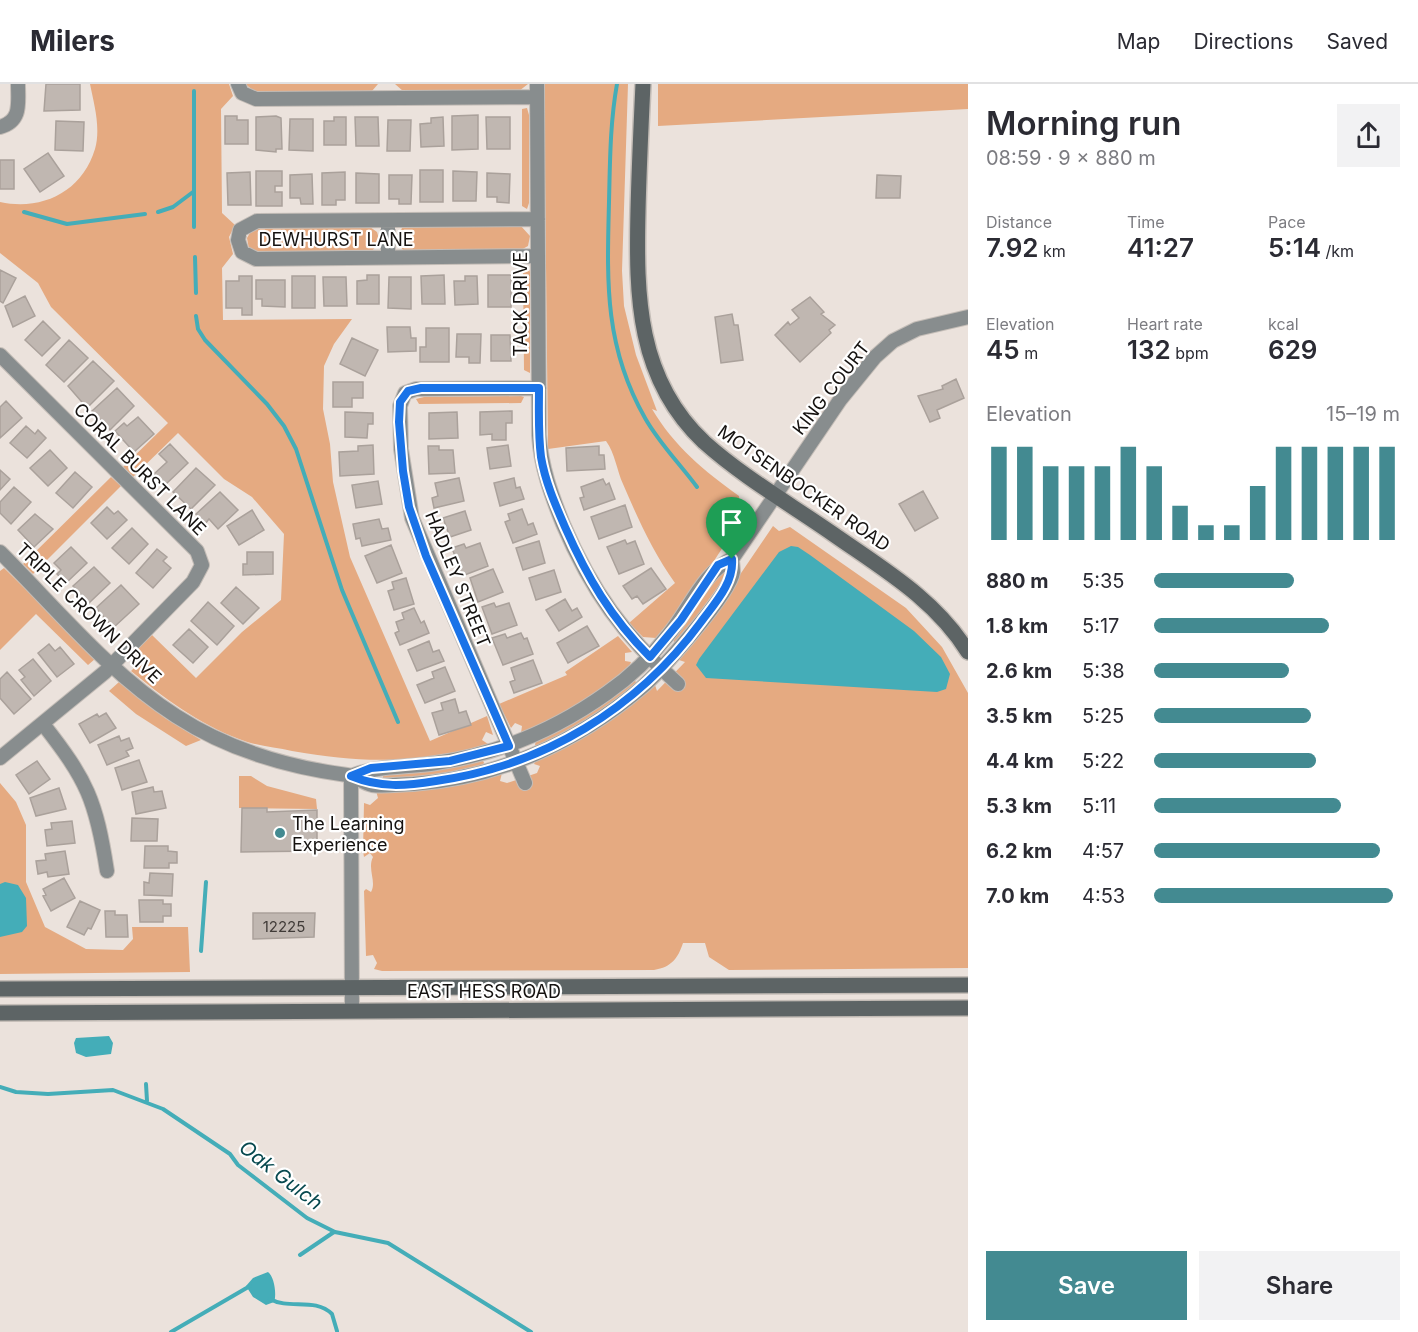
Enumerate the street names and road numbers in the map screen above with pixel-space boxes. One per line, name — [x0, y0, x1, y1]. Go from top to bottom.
street label: DEWHURST LANE — [258, 229, 414, 250]
street label: TACK DRIVE — [510, 252, 531, 356]
street label: KING COURT — [788, 337, 874, 439]
street label: CORAL BURST LANE — [70, 399, 210, 539]
street label: MOTSENBOCKER ROAD — [714, 420, 894, 556]
street label: HADLEY STREET — [421, 508, 495, 650]
street label: TRIPLE CROWN DRIVE — [12, 538, 166, 688]
street label: EAST HESS ROAD — [407, 981, 561, 1002]

